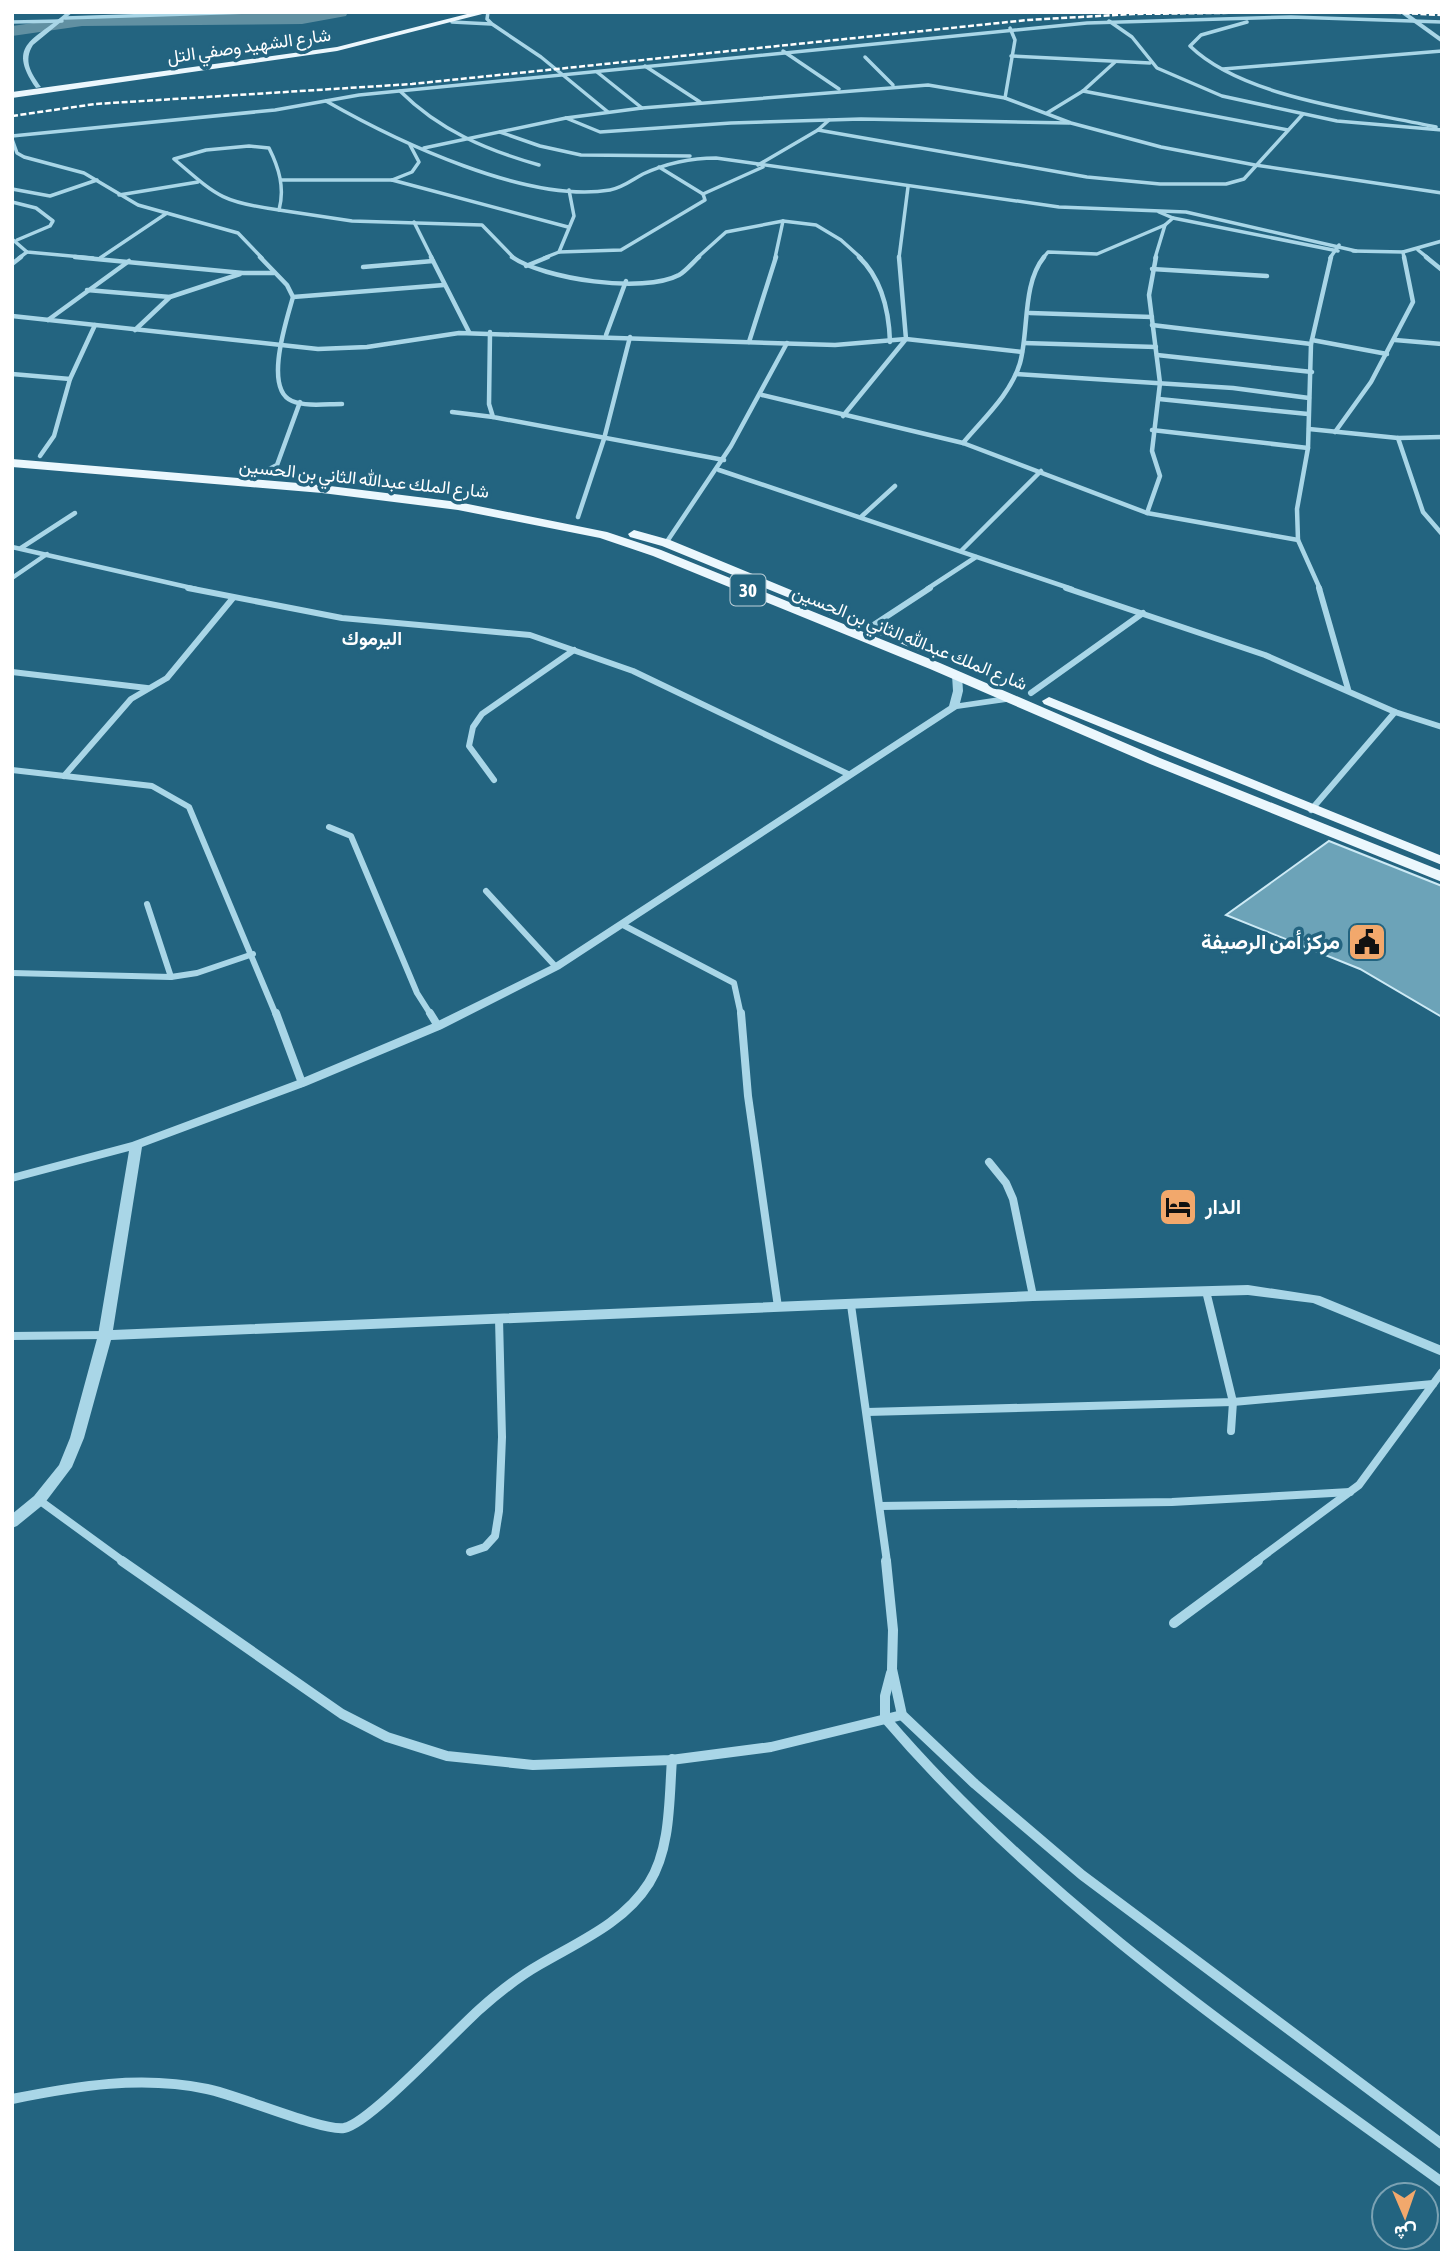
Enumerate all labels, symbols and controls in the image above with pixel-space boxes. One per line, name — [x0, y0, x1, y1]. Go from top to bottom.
street label: شارع الشهيد وصفي التل — [166, 24, 333, 72]
street label: شارع الملك عبدالله الثاني بن الحسين — [238, 455, 490, 507]
road number: 30 — [730, 575, 766, 606]
street label: شارع الملك عبدالله الثاني بن الحسين — [788, 581, 1031, 699]
district label: اليرموك — [342, 627, 402, 651]
public building icon: مركز أمن الرصيفة — [1346, 921, 1388, 963]
place label: مركز أمن الرصيفة — [1201, 929, 1340, 955]
hotel icon: الدار — [1157, 1186, 1199, 1228]
place label: الدار — [1204, 1194, 1241, 1220]
north arrow — [1370, 2181, 1440, 2251]
text: ش — [1394, 2221, 1417, 2244]

